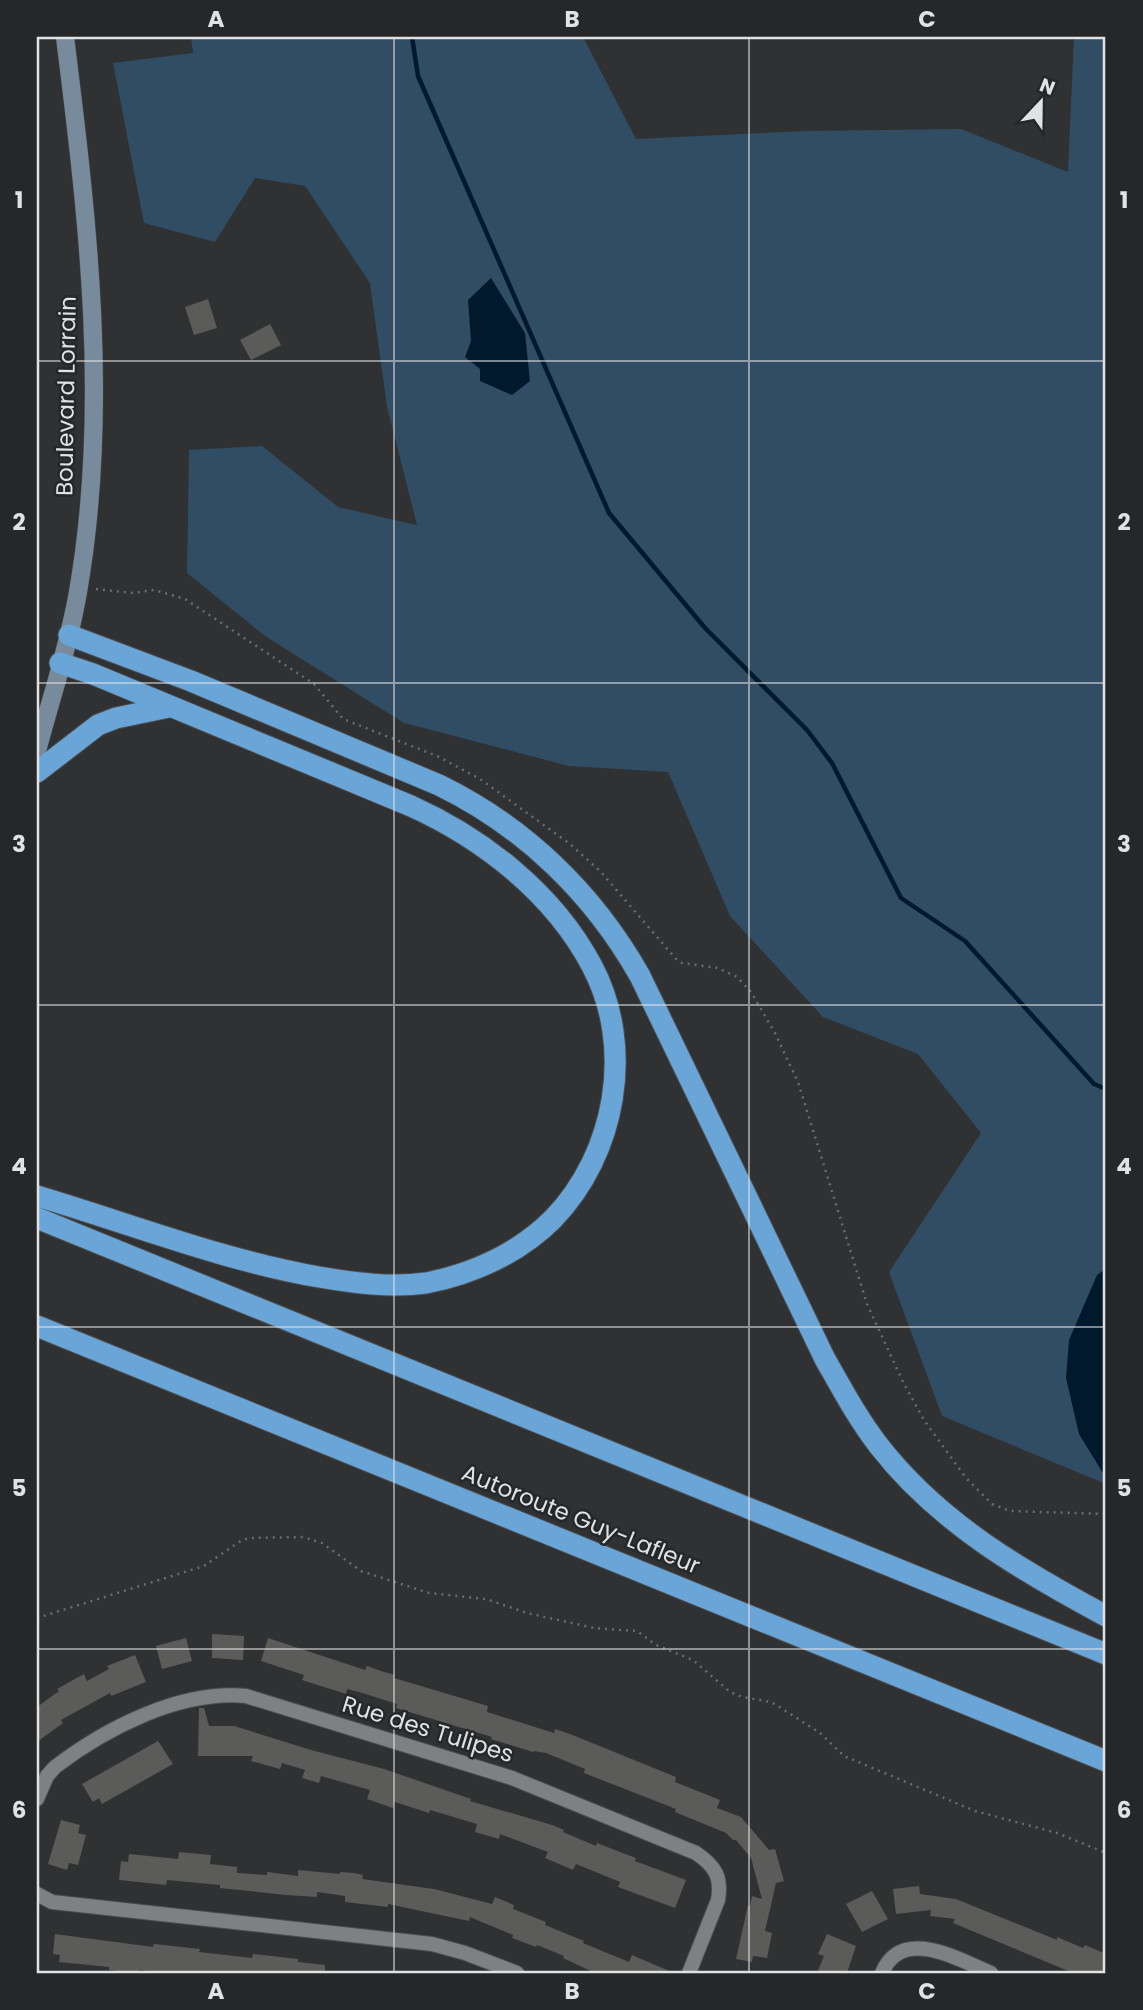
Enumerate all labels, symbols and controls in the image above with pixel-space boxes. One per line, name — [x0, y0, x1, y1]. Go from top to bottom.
text: A — [208, 3, 225, 35]
text: B — [564, 3, 580, 35]
text: C — [918, 3, 936, 35]
north arrow — [1006, 66, 1076, 136]
text: N — [1035, 72, 1059, 102]
text: 1 — [15, 184, 23, 216]
text: 1 — [1120, 184, 1128, 216]
street label: Boulevard Lorrain — [48, 296, 84, 496]
text: 2 — [12, 506, 26, 538]
text: 2 — [1117, 506, 1131, 538]
text: 3 — [12, 828, 26, 860]
text: 3 — [1117, 828, 1131, 860]
text: 4 — [11, 1150, 27, 1182]
text: 4 — [1116, 1150, 1132, 1182]
street label: Autoroute Guy-Lafleur — [457, 1456, 705, 1582]
text: 5 — [12, 1472, 26, 1504]
text: 5 — [1117, 1472, 1131, 1504]
street label: Rue des Tulipes — [339, 1688, 517, 1770]
text: 6 — [12, 1794, 26, 1826]
text: 6 — [1117, 1794, 1131, 1826]
text: A — [208, 1975, 225, 2007]
text: B — [564, 1975, 580, 2007]
text: C — [918, 1975, 936, 2007]

